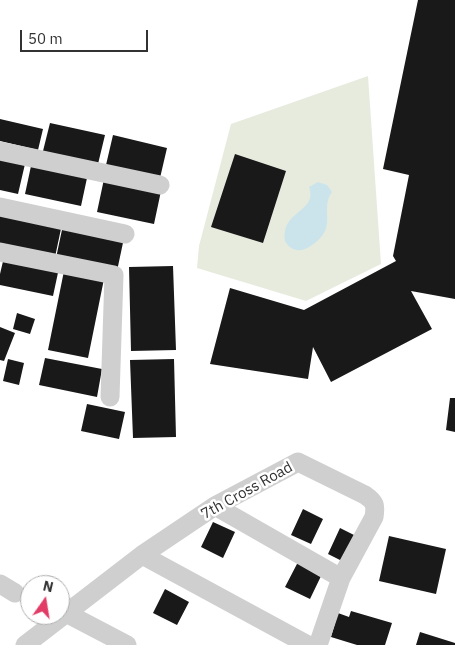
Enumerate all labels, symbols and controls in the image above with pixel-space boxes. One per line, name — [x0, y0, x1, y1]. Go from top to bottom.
scale bar — [22, 20, 150, 52]
text: 50 m — [28, 29, 63, 48]
street label: 7th Cross Road — [198, 458, 296, 524]
north arrow — [20, 575, 70, 625]
text: N — [41, 576, 55, 596]

